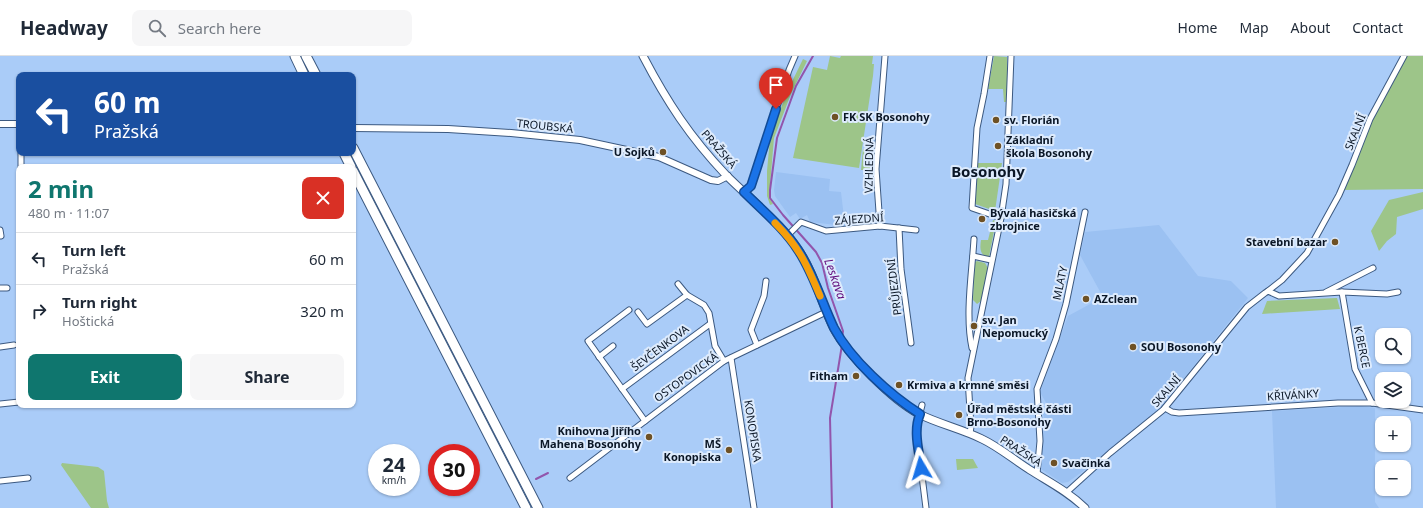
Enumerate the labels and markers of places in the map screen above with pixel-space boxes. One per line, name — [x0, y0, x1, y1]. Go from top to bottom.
pin — [759, 68, 793, 109]
place label: FK SK Bosonohy — [843, 109, 930, 124]
marker: FK SK Bosonohy — [830, 112, 840, 122]
place label: sv. Florián — [1004, 112, 1059, 127]
marker: sv. Florián — [991, 115, 1001, 125]
place label: Základní škola Bosonohy — [1006, 132, 1093, 160]
marker: Základní škola Bosonohy — [993, 141, 1003, 151]
place label: U Sojků — [614, 144, 655, 159]
marker: U Sojků — [658, 147, 668, 157]
place label: Bývalá hasičská zbrojnice — [990, 205, 1076, 233]
marker: Bývalá hasičská zbrojnice — [977, 214, 987, 224]
place label: Stavební bazar — [1246, 234, 1327, 249]
marker: Stavební bazar — [1330, 237, 1340, 247]
place label: AZclean — [1094, 291, 1137, 306]
marker: AZclean — [1081, 294, 1091, 304]
place label: sv. Jan Nepomucký — [982, 312, 1049, 340]
marker: sv. Jan Nepomucký — [969, 321, 979, 331]
place label: SOU Bosonohy — [1141, 339, 1222, 354]
marker: SOU Bosonohy — [1128, 342, 1138, 352]
place label: Fitham — [809, 368, 848, 383]
marker: Fitham — [851, 371, 861, 381]
place label: Krmiva a krmné směsi — [907, 377, 1029, 392]
marker: Krmiva a krmné směsi — [894, 380, 904, 390]
place label: Úřad městské části Brno-Bosonohy — [967, 401, 1072, 429]
marker: Úřad městské části Brno-Bosonohy — [954, 410, 964, 420]
place label: Knihovna Jiřího Mahena Bosonohy — [540, 423, 642, 451]
marker: Knihovna Jiřího Mahena Bosonohy — [644, 432, 654, 442]
place label: MŠ Konopiska — [664, 436, 721, 464]
marker: MŠ Konopiska — [724, 445, 734, 455]
place label: Svačinka — [1062, 455, 1110, 470]
marker: Svačinka — [1049, 458, 1059, 468]

